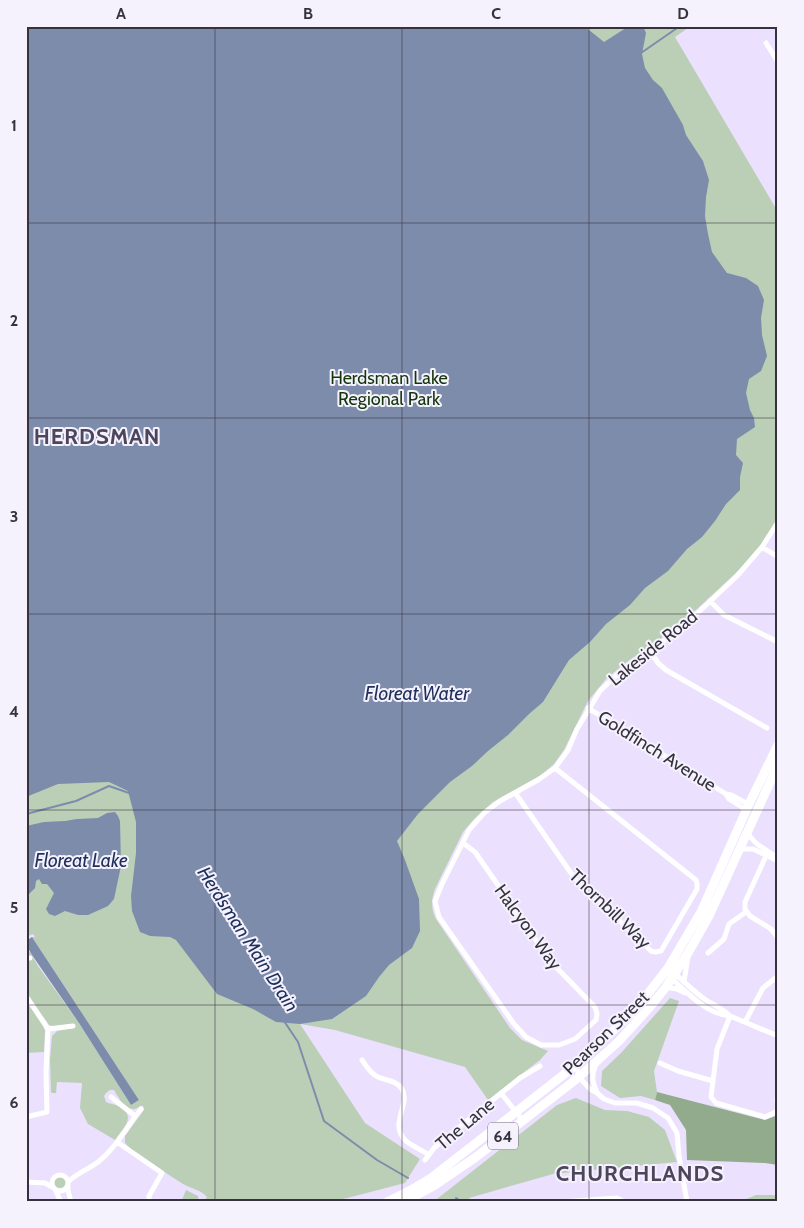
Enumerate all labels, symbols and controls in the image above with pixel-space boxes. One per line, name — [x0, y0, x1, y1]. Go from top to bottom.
text: A — [116, 4, 126, 23]
text: B — [303, 4, 313, 23]
text: C — [491, 4, 501, 23]
text: D — [677, 4, 689, 23]
text: 1 — [11, 116, 17, 135]
text: 2 — [10, 311, 18, 330]
park label: Herdsman Lake Regional Park — [330, 367, 448, 410]
district label: HERDSMAN — [34, 423, 160, 450]
text: 3 — [10, 507, 18, 526]
street label: Lakeside Road — [604, 605, 702, 691]
water label: Floreat Water — [365, 682, 470, 705]
text: 4 — [9, 702, 19, 721]
street label: Goldfinch Avenue — [594, 706, 720, 796]
water label: Floreat Lake — [34, 849, 128, 872]
water label: Herdsman Main Drain — [193, 862, 303, 1016]
street label: Thornbill Way — [565, 865, 655, 953]
street label: Halcyon Way — [490, 880, 566, 974]
text: 5 — [10, 898, 18, 917]
street label: Pearson Street — [558, 986, 654, 1080]
text: 6 — [10, 1093, 19, 1112]
street label: The Lane — [431, 1093, 499, 1155]
road number: 64 — [488, 1122, 518, 1150]
district label: CHURCHLANDS — [556, 1160, 724, 1187]

